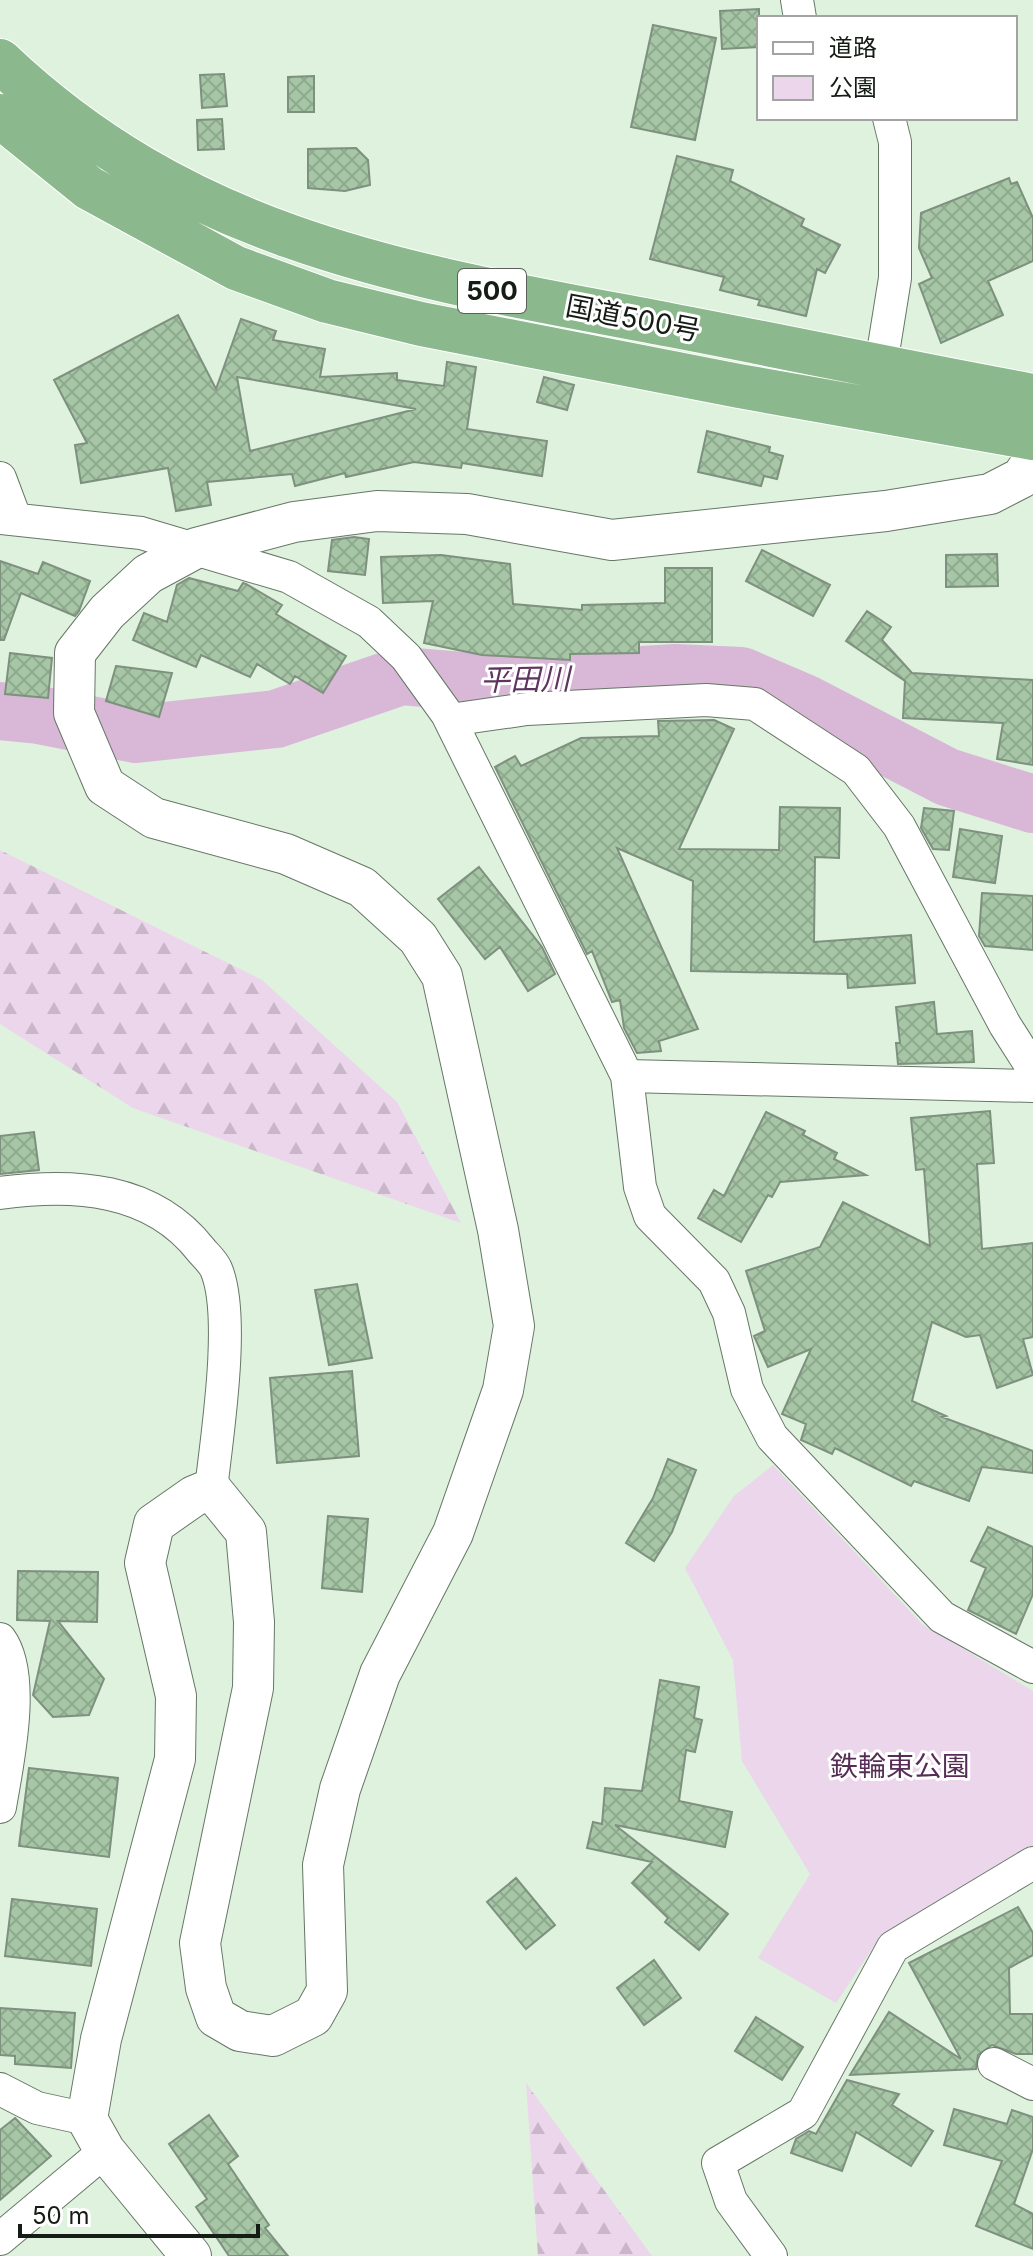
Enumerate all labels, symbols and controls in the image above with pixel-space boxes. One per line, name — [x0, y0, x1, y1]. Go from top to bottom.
legend — [757, 16, 1017, 120]
text: 道路 — [829, 33, 877, 62]
text: 公園 — [829, 73, 877, 102]
road number: 500 — [458, 269, 526, 313]
street label: 国道500号 — [563, 288, 703, 348]
water label: 平田川 — [480, 660, 573, 698]
park label: 鉄輪東公園 — [830, 1749, 970, 1783]
scale bar — [20, 2188, 258, 2238]
text: 50 m — [32, 2201, 90, 2230]

